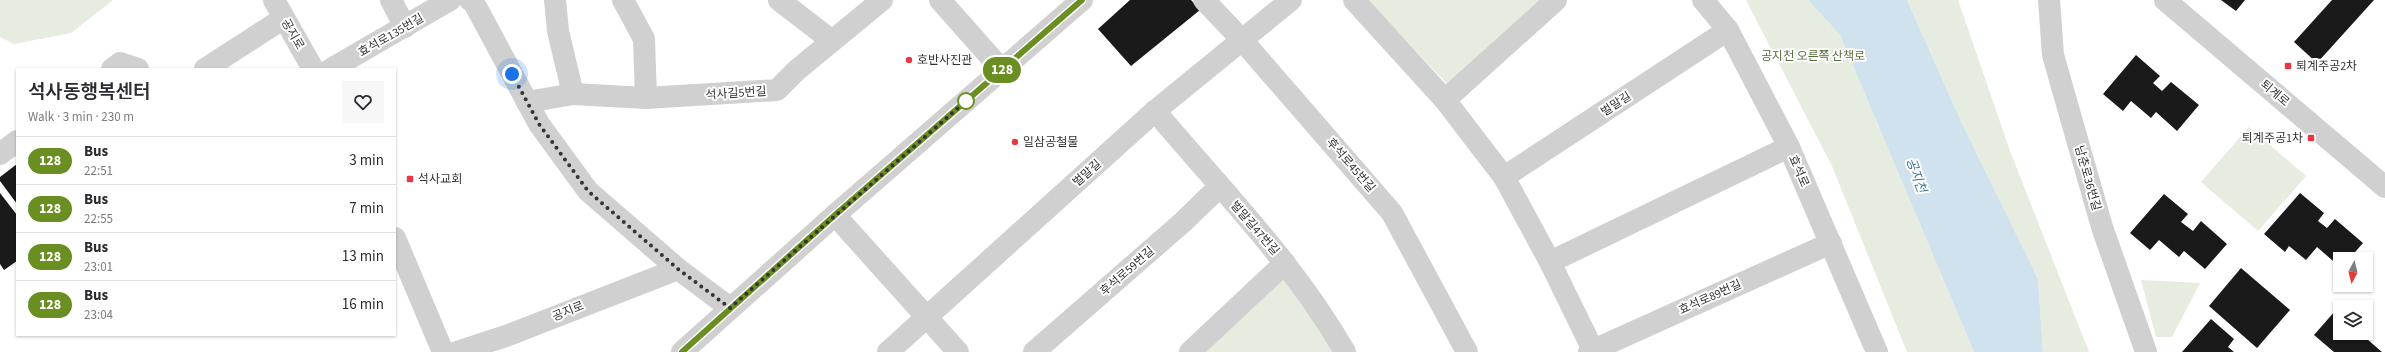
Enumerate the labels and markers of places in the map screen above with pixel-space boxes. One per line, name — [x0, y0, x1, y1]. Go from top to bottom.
place label: 호반사진관 — [917, 52, 972, 69]
marker: 호반사진관 — [904, 55, 914, 65]
place label: 퇴계주공2차 — [2296, 58, 2357, 75]
marker: 퇴계주공2차 — [2283, 61, 2293, 71]
unlabelled marker — [957, 92, 975, 110]
place label: 퇴계주공1차 — [2242, 130, 2303, 147]
marker: 퇴계주공1차 — [2306, 133, 2316, 143]
place label: 일삼공철물 — [1023, 134, 1078, 151]
marker: 일삼공철물 — [1010, 137, 1020, 147]
place label: 석사교회 — [418, 171, 462, 188]
marker: 석사교회 — [405, 174, 415, 184]

